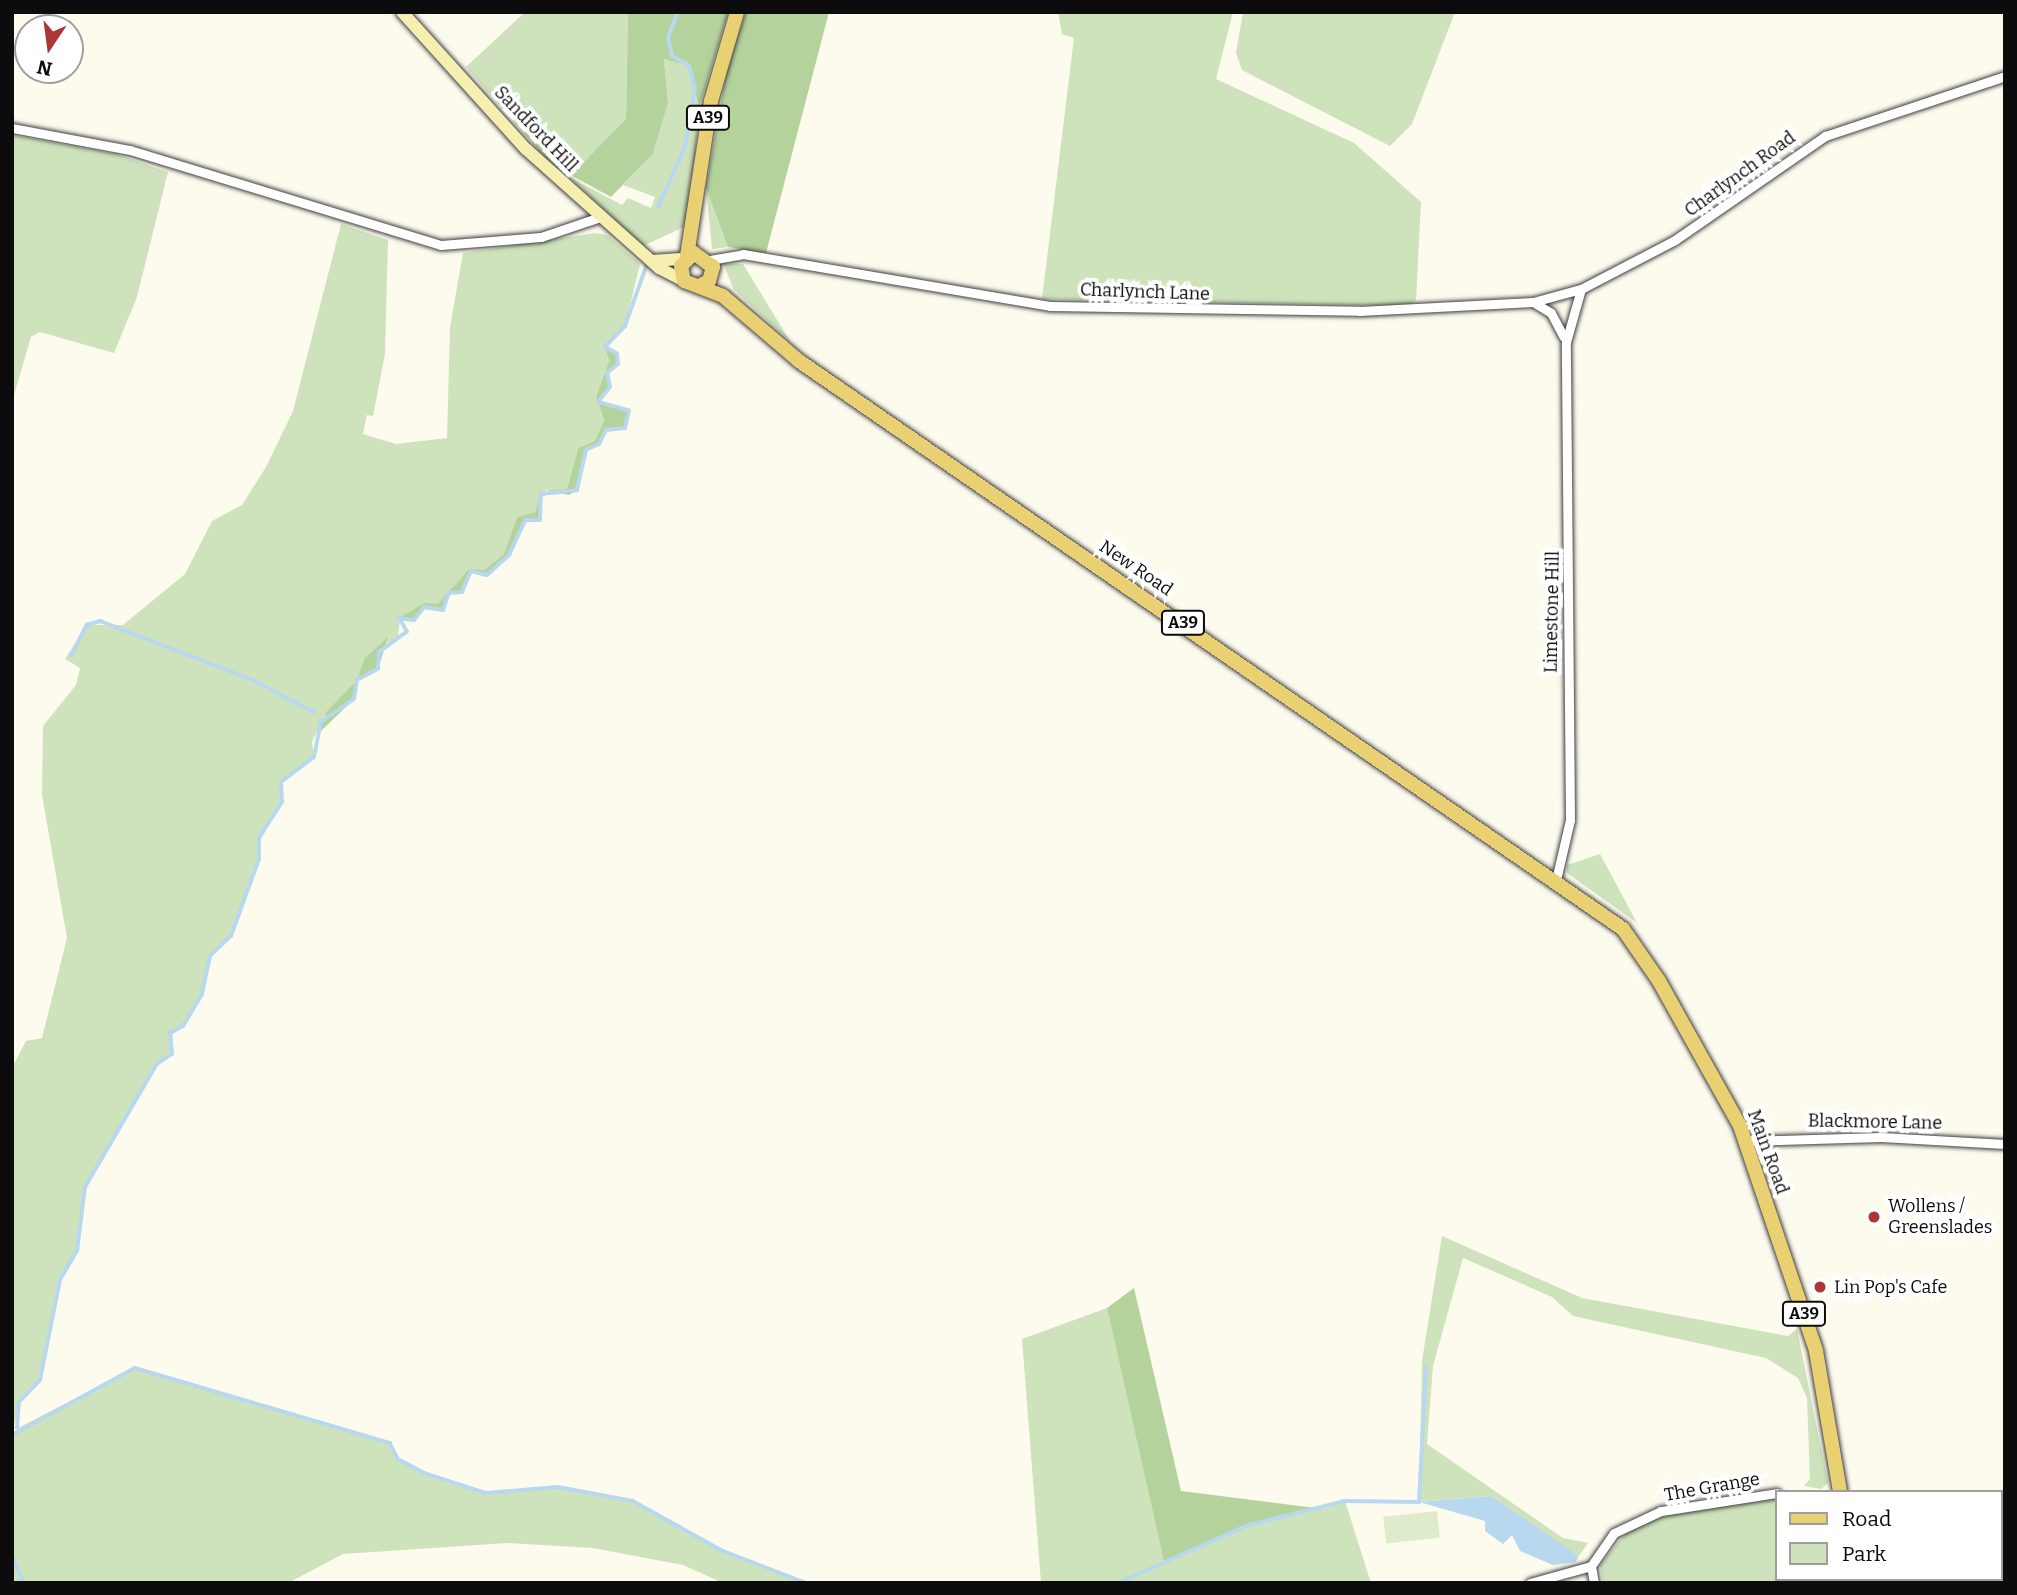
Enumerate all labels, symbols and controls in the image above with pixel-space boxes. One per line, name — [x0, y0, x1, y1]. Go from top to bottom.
north arrow — [14, 14, 84, 84]
text: N — [35, 55, 54, 81]
street label: Sandford Hill — [490, 82, 582, 176]
road number: A39 — [685, 106, 731, 130]
street label: Charlynch Road — [1680, 127, 1800, 221]
street label: Charlynch Lane — [1080, 279, 1210, 305]
street label: New Road — [1095, 536, 1177, 600]
street label: Limestone Hill — [1540, 551, 1564, 673]
road number: A39 — [1160, 610, 1206, 636]
street label: Main Road — [1743, 1107, 1793, 1197]
street label: Blackmore Lane — [1808, 1110, 1942, 1134]
place label: Wollens / Greenslades — [1888, 1196, 1992, 1238]
marker: Wollens / Greenslades — [1866, 1209, 1882, 1225]
place label: Lin Pop's Cafe — [1834, 1276, 1947, 1298]
marker: Lin Pop's Cafe — [1812, 1279, 1828, 1295]
road number: A39 — [1781, 1302, 1827, 1326]
street label: The Grange — [1663, 1468, 1761, 1506]
legend — [1776, 1490, 2003, 1581]
text: Road — [1842, 1506, 1891, 1532]
text: Park — [1842, 1541, 1886, 1567]

